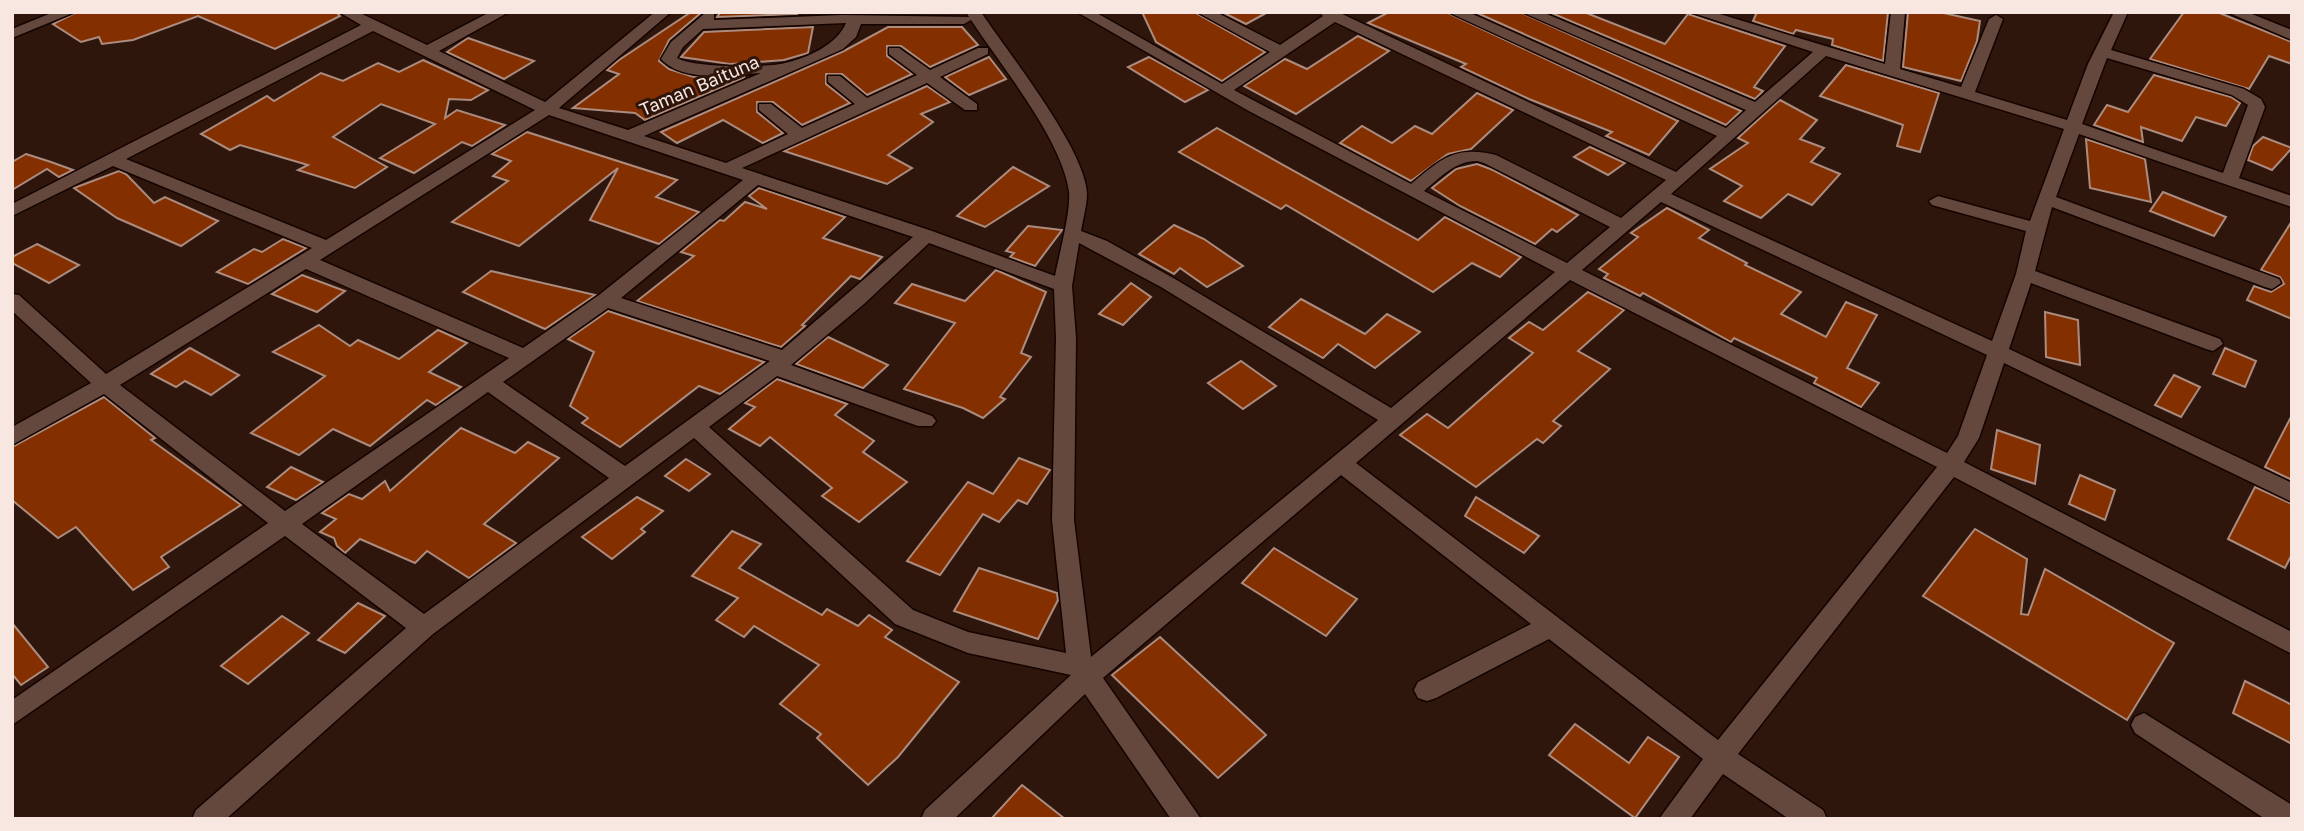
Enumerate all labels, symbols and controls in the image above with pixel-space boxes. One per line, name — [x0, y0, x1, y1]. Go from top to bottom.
street label: Taman Baituna — [636, 50, 762, 120]

